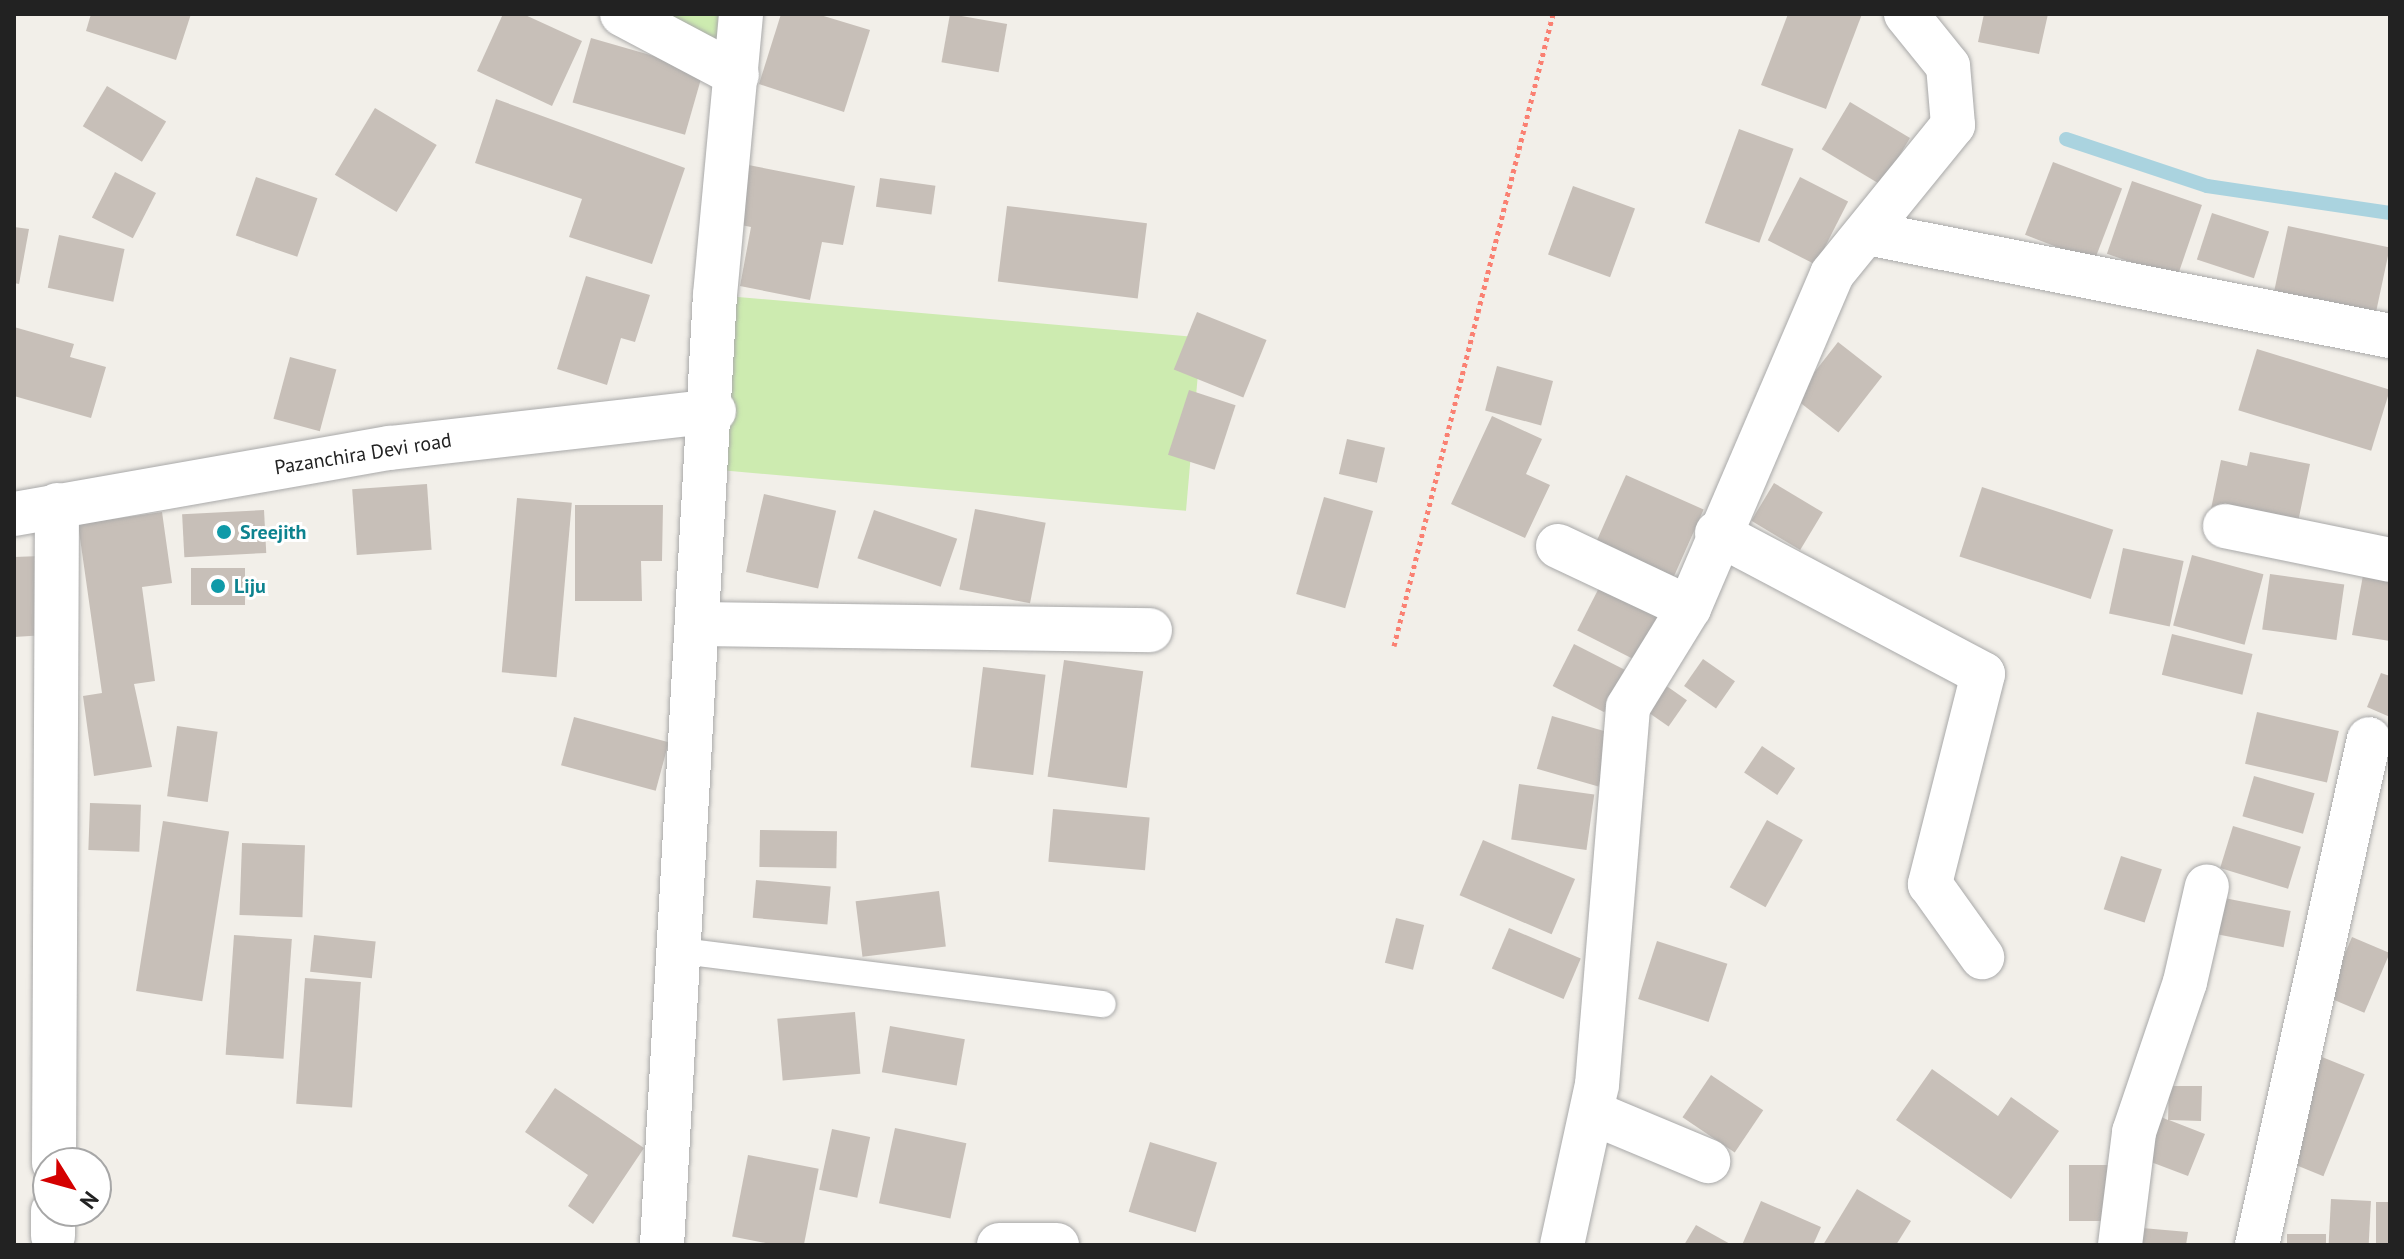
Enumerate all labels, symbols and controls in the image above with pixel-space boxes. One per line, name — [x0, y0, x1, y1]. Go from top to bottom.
street label: Pazanchira Devi road — [273, 428, 453, 480]
place label: Sreejith — [240, 520, 306, 544]
marker: Sreejith — [215, 523, 233, 541]
place label: Liju — [234, 574, 266, 598]
marker: Liju — [209, 577, 227, 595]
north arrow — [32, 1147, 112, 1227]
text: N — [74, 1186, 105, 1214]

